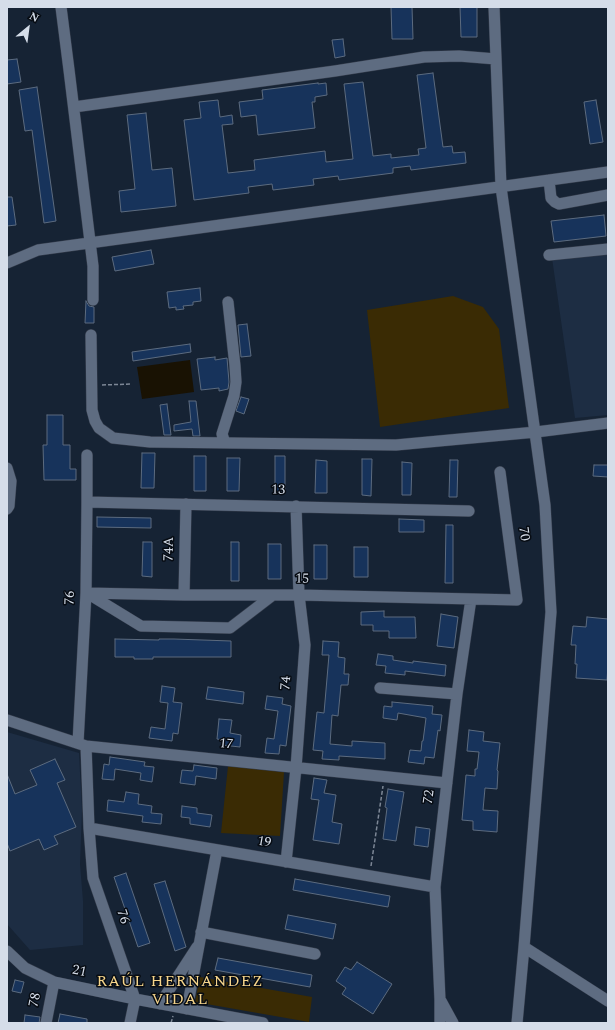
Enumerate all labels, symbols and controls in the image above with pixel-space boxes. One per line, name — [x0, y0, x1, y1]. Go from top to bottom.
text: N — [26, 7, 42, 27]
north arrow — [8, 8, 48, 48]
street label: 13 — [271, 482, 285, 500]
street label: 70 — [514, 526, 532, 542]
street label: 74A — [161, 537, 179, 561]
street label: 15 — [295, 571, 309, 589]
street label: 76 — [62, 591, 80, 605]
street label: 74 — [278, 675, 296, 691]
street label: 17 — [218, 736, 234, 754]
street label: 72 — [421, 789, 439, 805]
street label: 19 — [256, 834, 272, 852]
street label: 76 — [112, 908, 132, 926]
street label: 21 — [70, 962, 88, 982]
district label: RAÚL HERNÁNDEZ VIDAL — [96, 973, 264, 1011]
street label: 78 — [26, 992, 46, 1008]

